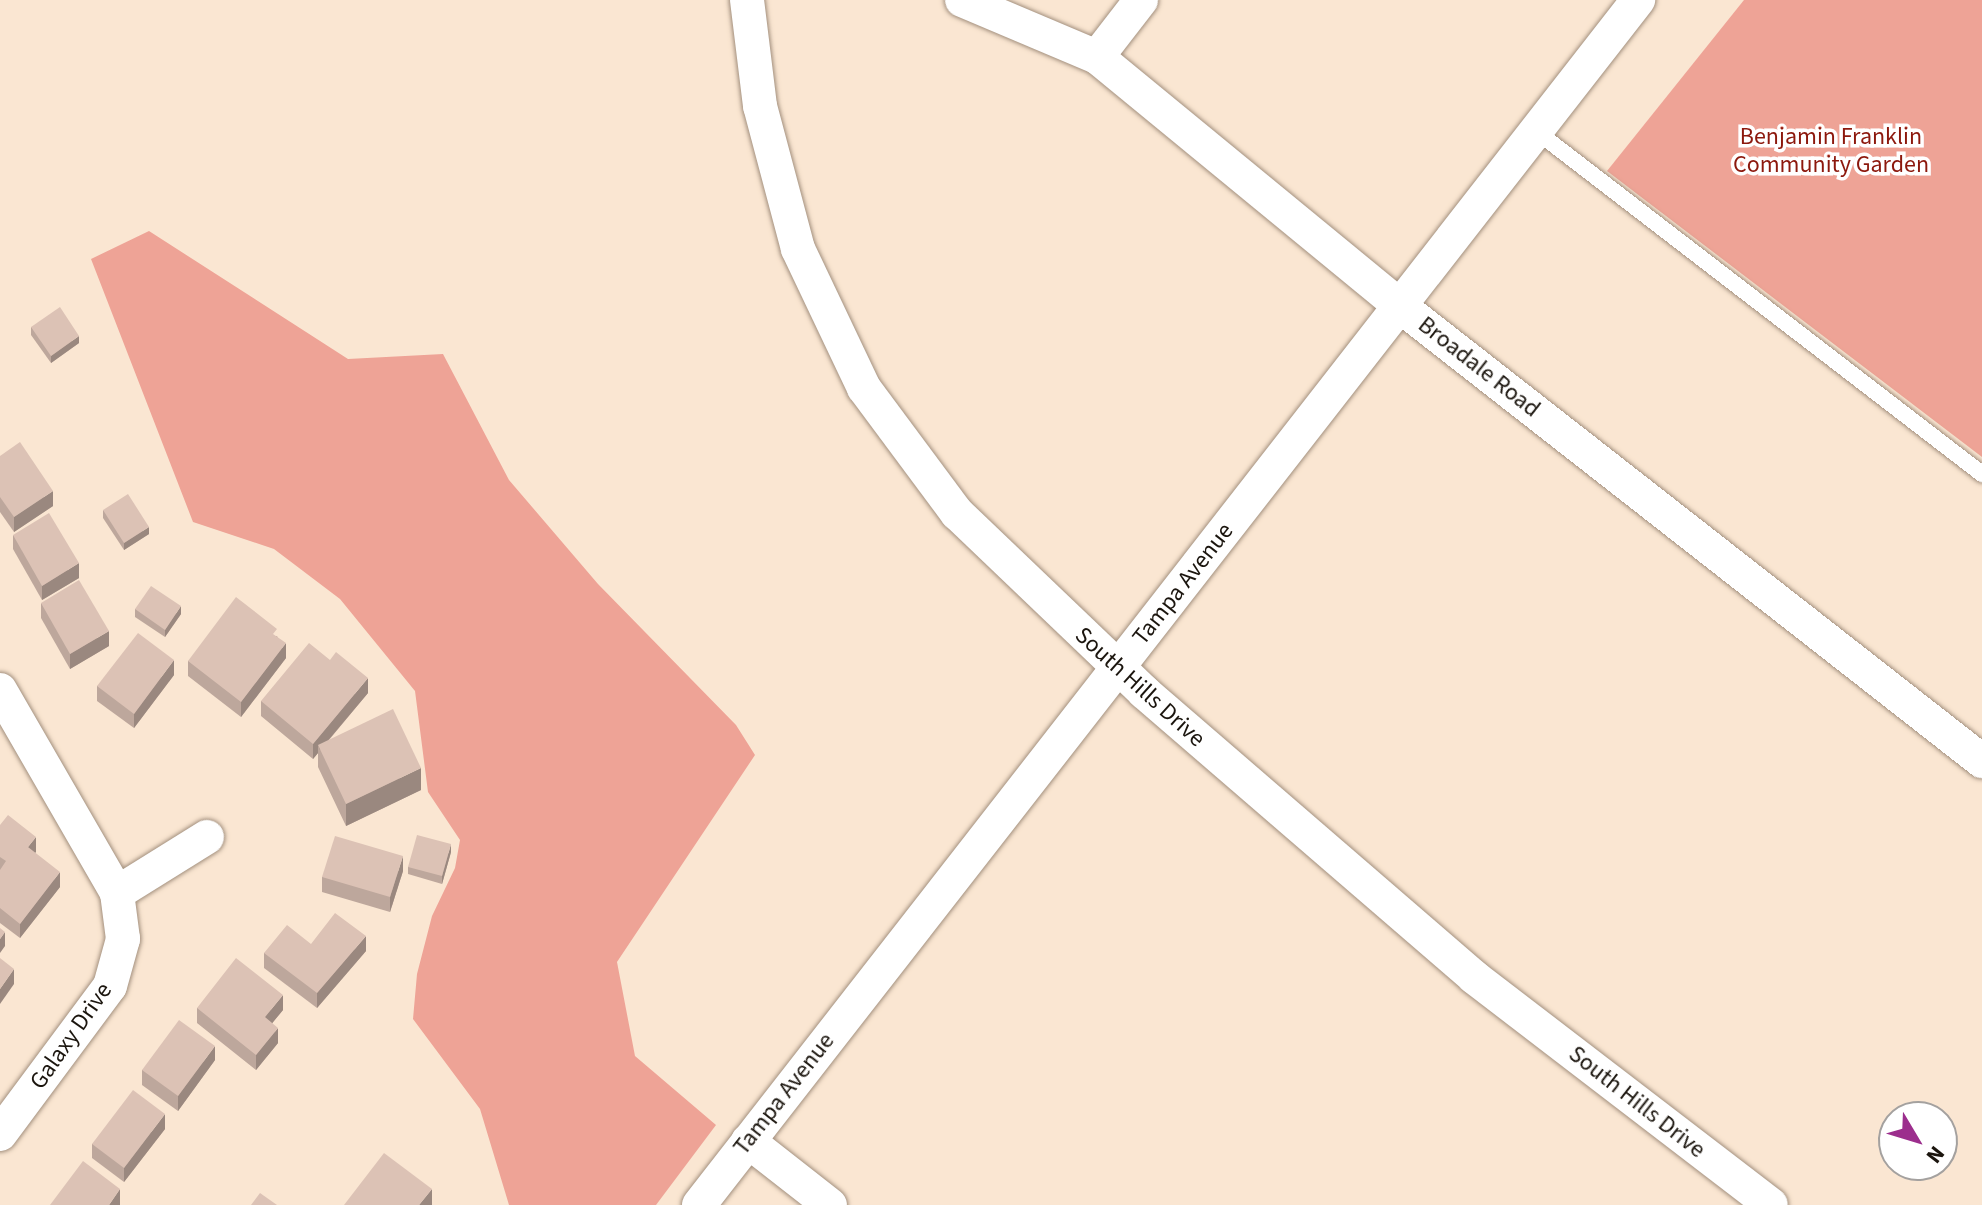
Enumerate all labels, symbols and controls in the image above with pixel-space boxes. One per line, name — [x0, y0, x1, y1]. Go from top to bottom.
park label: Benjamin Franklin Community Garden — [1733, 123, 1929, 179]
street label: Broadale Road — [1412, 310, 1546, 424]
street label: Tampa Avenue — [1126, 517, 1240, 651]
street label: South Hills Drive — [1069, 621, 1211, 753]
street label: Galaxy Drive — [24, 977, 118, 1095]
street label: Tampa Avenue — [727, 1027, 841, 1161]
street label: South Hills Drive — [1563, 1040, 1711, 1164]
north arrow — [1878, 1101, 1958, 1181]
text: N — [1918, 1139, 1952, 1170]

